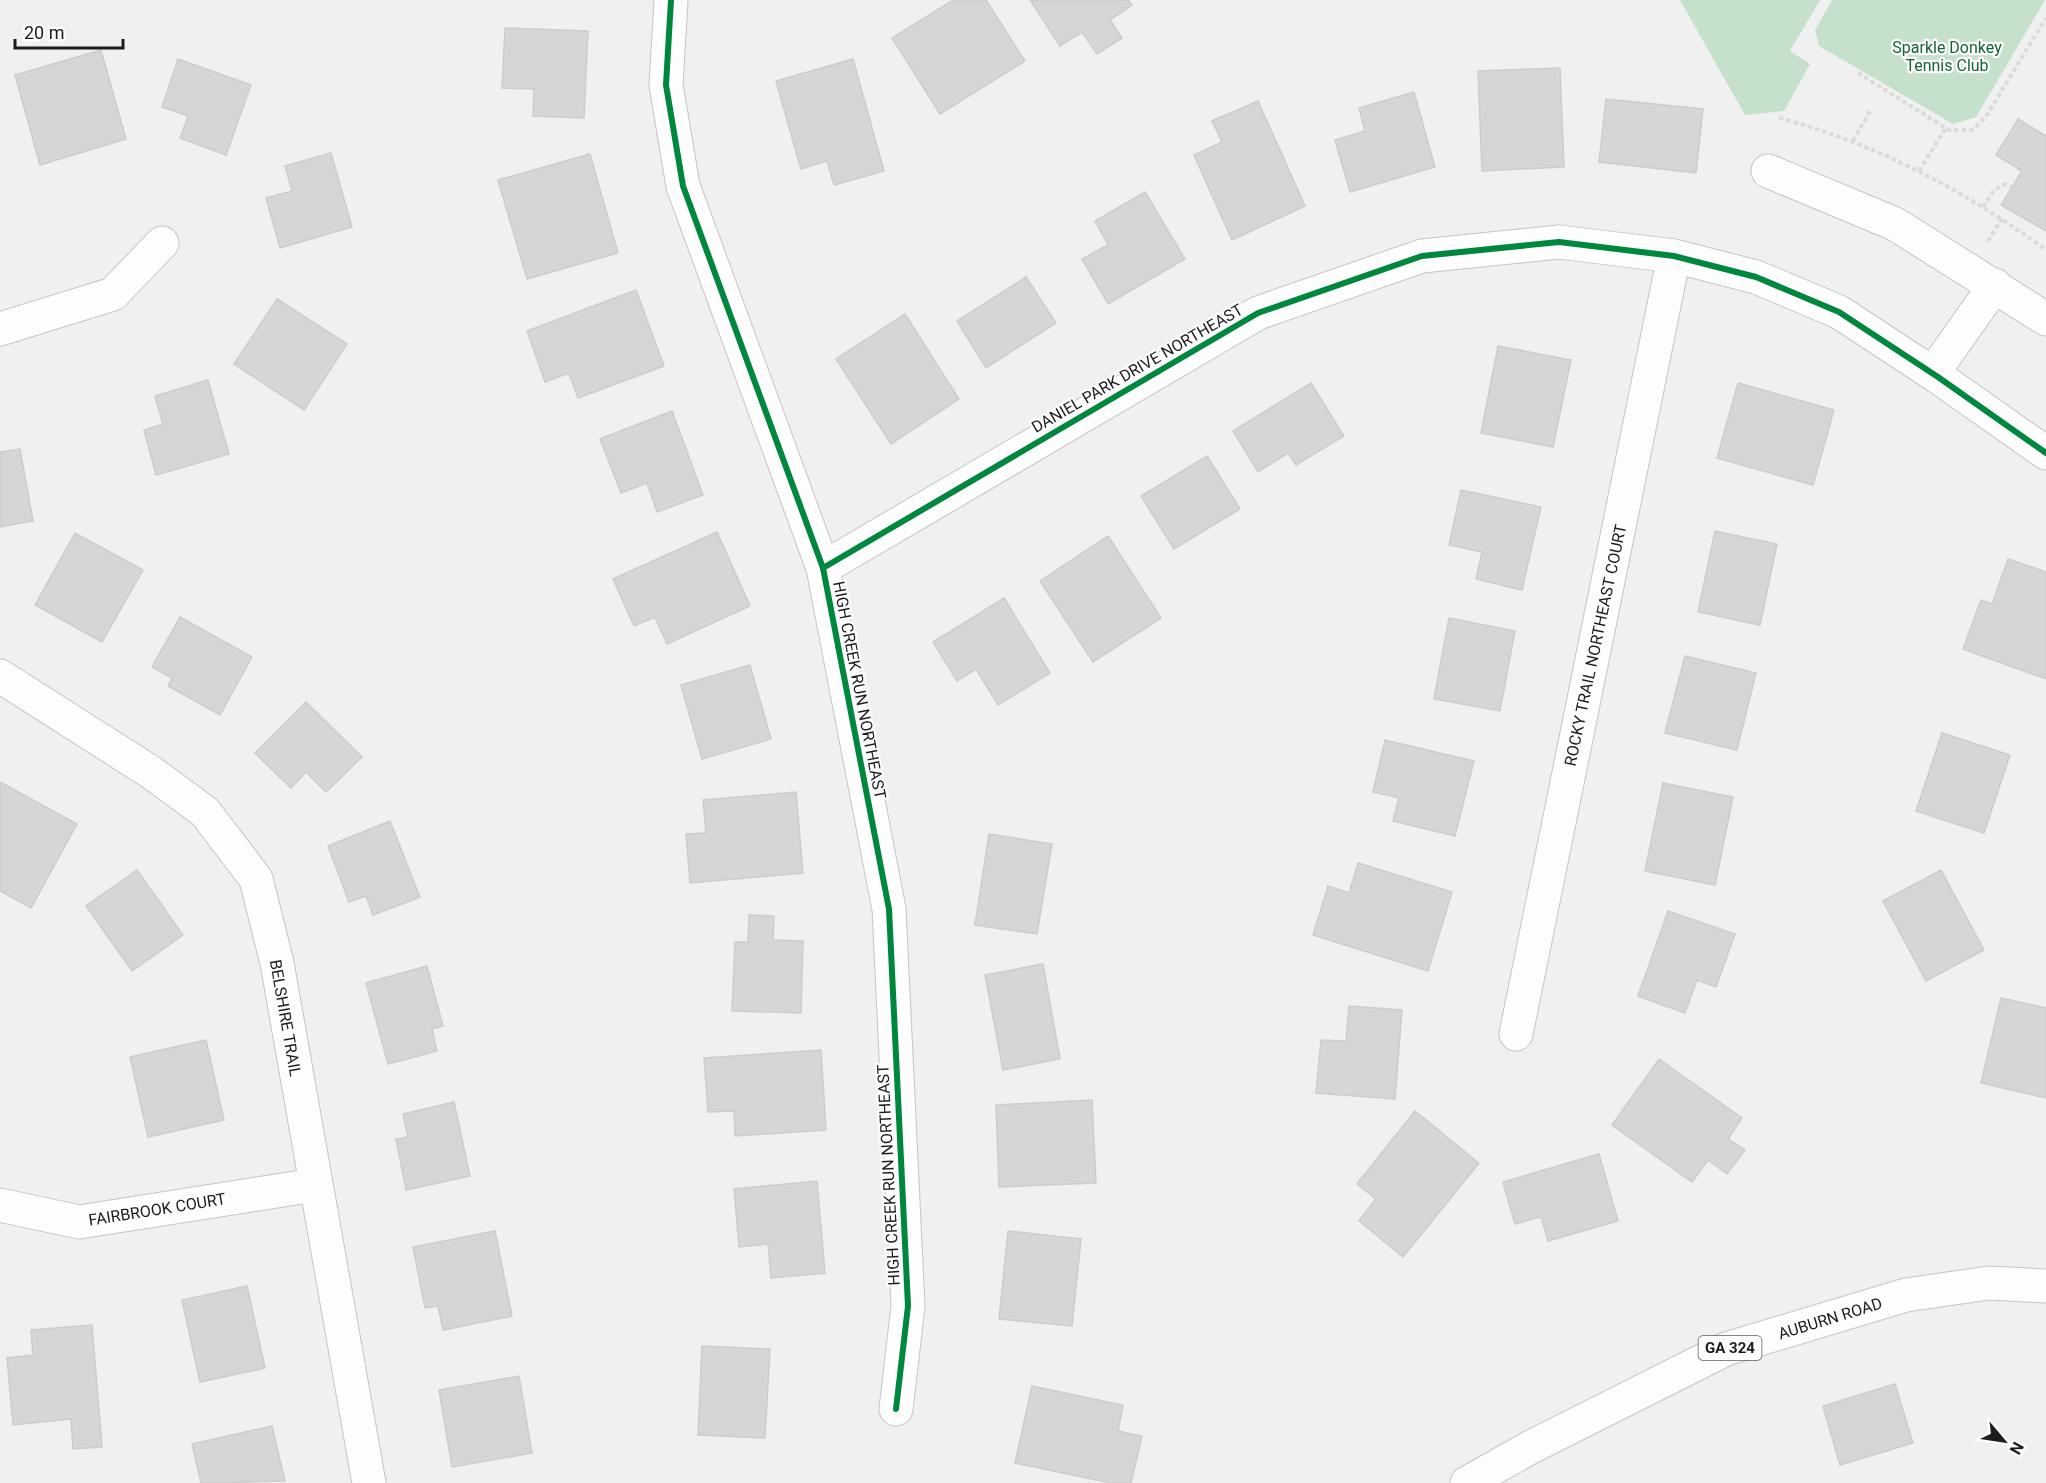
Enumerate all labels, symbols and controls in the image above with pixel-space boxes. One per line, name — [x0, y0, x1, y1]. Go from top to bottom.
scale bar — [15, 12, 123, 50]
text: 20 m — [24, 22, 64, 43]
park label: Sparkle Donkey Tennis Club — [1892, 38, 2002, 75]
street label: DANIEL PARK DRIVE NORTHEAST — [1028, 300, 1247, 437]
street label: ROCKY TRAIL NORTHEAST COURT — [1561, 522, 1631, 768]
street label: HIGH CREEK RUN NORTHEAST — [829, 580, 890, 801]
street label: BELSHIRE TRAIL — [266, 958, 305, 1078]
street label: HIGH CREEK RUN NORTHEAST — [873, 1064, 904, 1286]
street label: FAIRBROOK COURT — [87, 1189, 227, 1230]
street label: AUBURN ROAD — [1776, 1294, 1885, 1343]
road number: GA 324 — [1698, 1336, 1762, 1360]
north arrow — [1974, 1411, 2034, 1471]
text: N — [2006, 1438, 2028, 1458]

